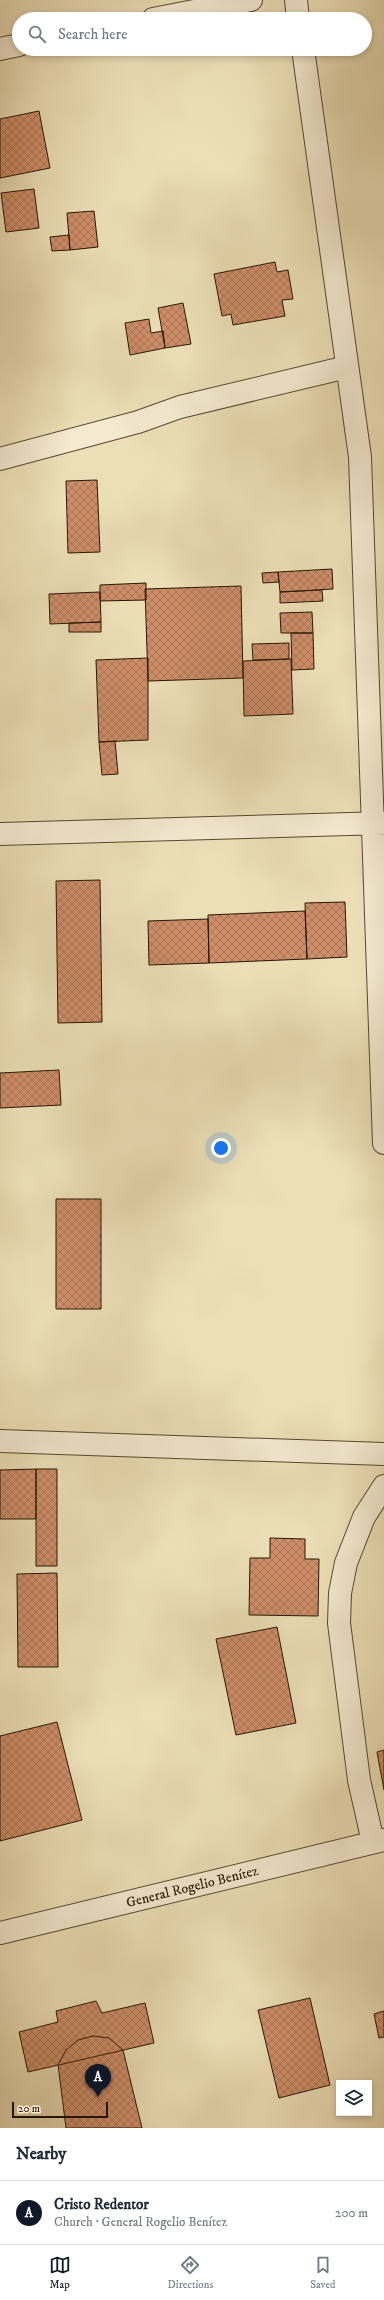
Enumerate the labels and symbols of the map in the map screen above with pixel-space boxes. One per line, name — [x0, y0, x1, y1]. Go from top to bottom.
your location — [211, 1138, 231, 1158]
street label: General Rogelio Benítez — [124, 1862, 260, 1912]
pin: A — [85, 2064, 111, 2097]
scale bar — [12, 2100, 108, 2119]

